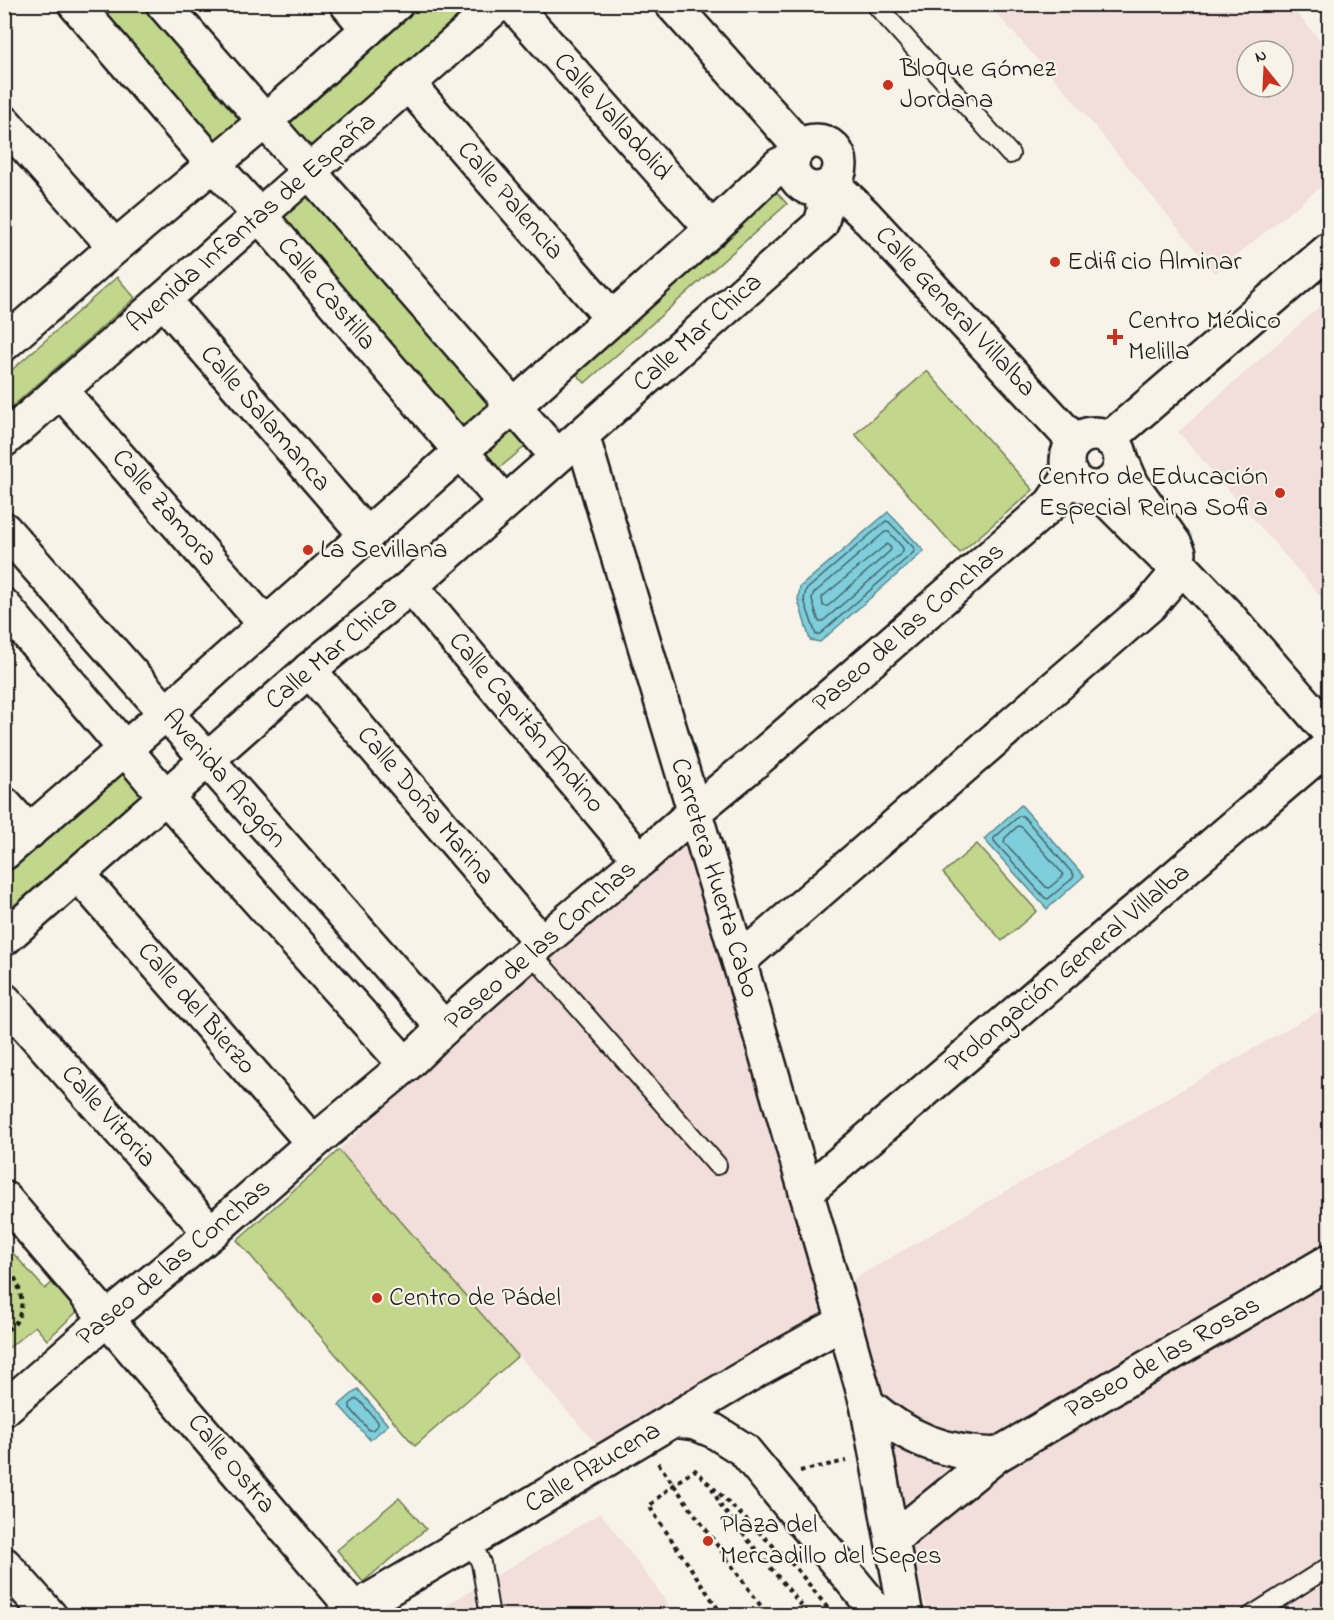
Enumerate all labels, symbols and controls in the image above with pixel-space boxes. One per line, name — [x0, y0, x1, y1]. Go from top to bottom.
north arrow — [1235, 39, 1295, 99]
text: N — [1252, 43, 1270, 70]
street label: Calle Valladolid — [544, 44, 680, 190]
place label: Bloque Gómez Jordana — [899, 50, 1057, 120]
marker: Bloque Gómez Jordana — [881, 78, 895, 92]
street label: Avenida Infantas de España — [118, 103, 386, 343]
street label: Calle Palencia — [447, 133, 573, 269]
street label: Calle General Villalba — [865, 218, 1045, 406]
street label: Calle Castilla — [267, 229, 385, 359]
place label: Edificio Alminar — [1067, 243, 1242, 282]
marker: Edificio Alminar — [1048, 255, 1062, 269]
street label: Calle Mar Chica — [625, 264, 771, 402]
place label: Centro Médico Melilla — [1128, 302, 1281, 372]
marker: Centro Médico Melilla — [1106, 328, 1124, 346]
street label: Calle Salamanca — [190, 337, 340, 501]
street label: Calle Zamora — [102, 440, 226, 576]
place label: Centro de Educación Especial Reina Sofia — [1038, 458, 1268, 528]
marker: Centro de Educación Especial Reina Sofia — [1273, 486, 1287, 500]
place label: La Sevillana — [320, 531, 448, 570]
street label: Paseo de las Conchas — [804, 533, 1014, 723]
marker: La Sevillana — [301, 543, 315, 557]
street label: Calle Mar Chica — [257, 586, 407, 720]
street label: Calle Capitán Andino — [438, 624, 614, 822]
street label: Avenida Aragón — [152, 701, 296, 857]
street label: Calle Doña Marina — [346, 718, 504, 894]
street label: Carretera Huerta Cabo — [659, 753, 769, 1003]
street label: Paseo de las Conchas — [436, 851, 646, 1041]
street label: Prolongación General Villalba — [937, 855, 1199, 1083]
street label: Calle del Bierzo — [127, 934, 265, 1084]
street label: Calle Vitoria — [51, 1057, 165, 1177]
street label: Paseo de las Conchas — [68, 1170, 280, 1356]
place label: Centro de Pádel — [389, 1279, 561, 1318]
street label: Paseo de las Rosas — [1058, 1286, 1268, 1430]
marker: Centro de Pádel — [370, 1291, 384, 1305]
street label: Calle Ostra — [177, 1405, 285, 1523]
street label: Calle Azucena — [518, 1412, 668, 1524]
place label: Plaza del Mercadillo del Sepes — [720, 1506, 942, 1576]
marker: Plaza del Mercadillo del Sepes — [701, 1534, 715, 1548]

